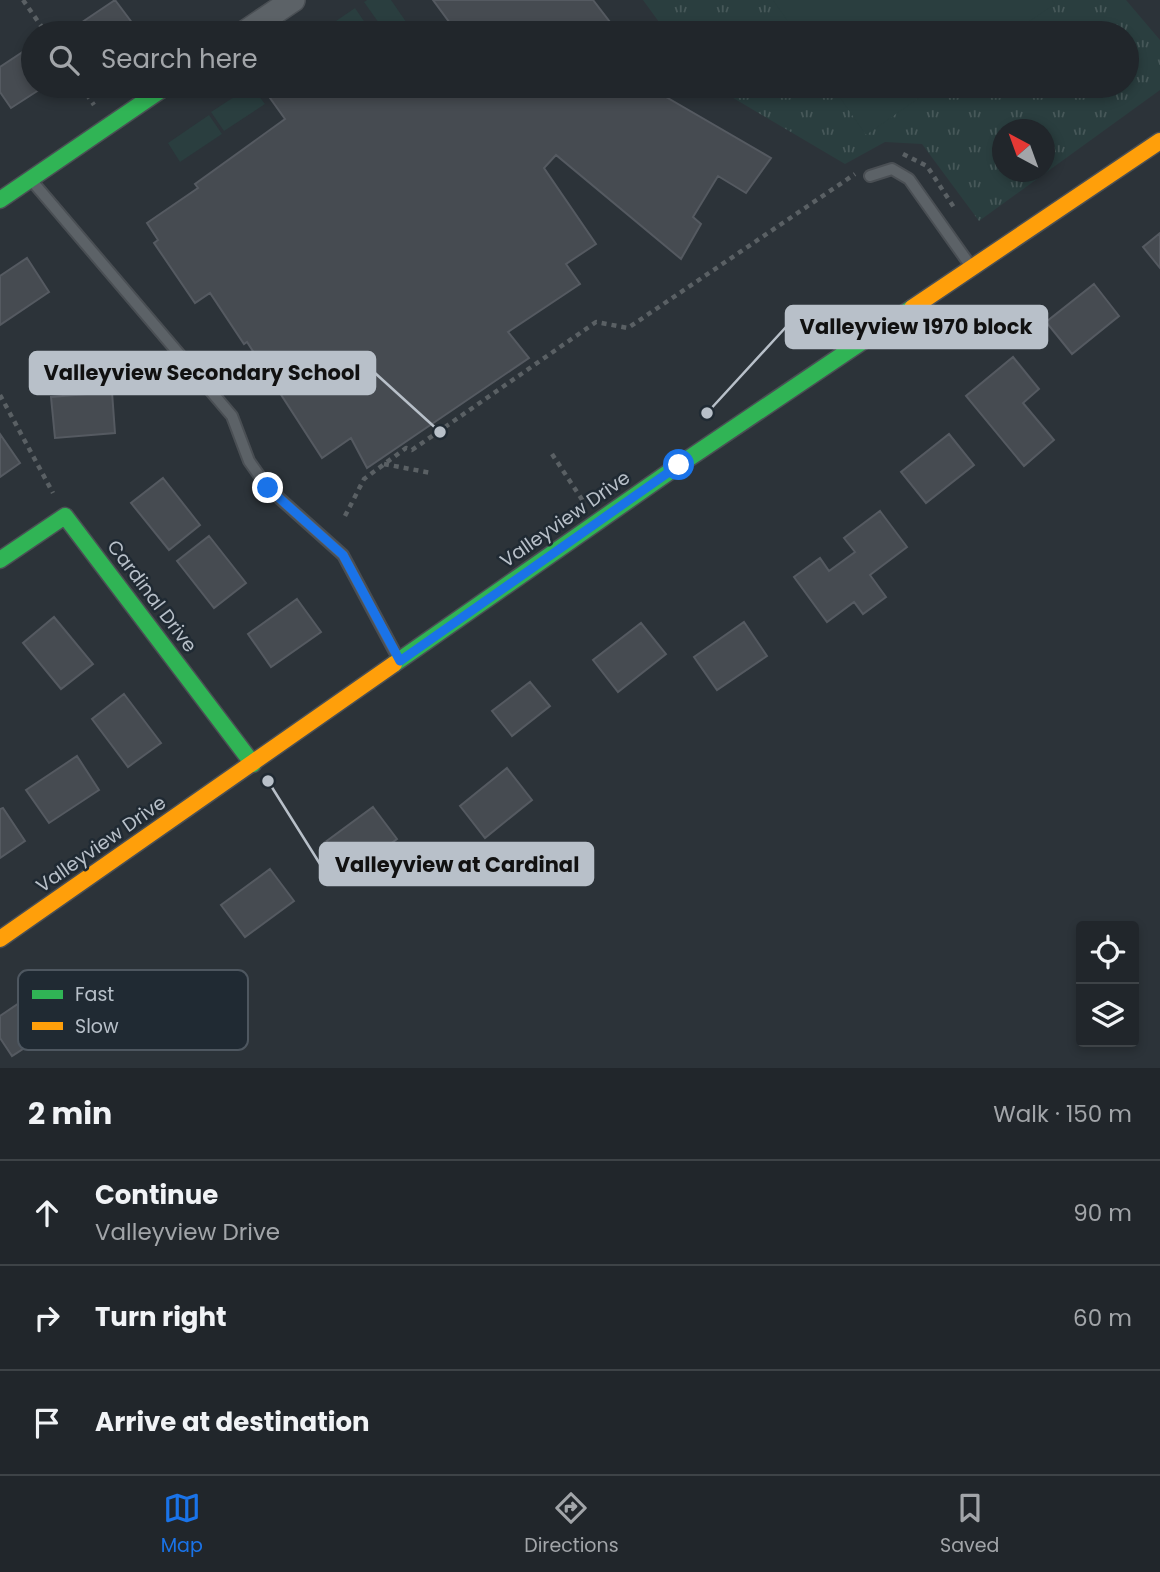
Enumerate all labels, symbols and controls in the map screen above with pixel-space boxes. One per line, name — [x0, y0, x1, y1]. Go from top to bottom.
search box — [21, 21, 1139, 98]
icon: search — [45, 41, 83, 79]
text: Search here — [101, 41, 258, 77]
north arrow — [992, 119, 1055, 182]
callout: Valleyview 1970 block — [786, 306, 1047, 348]
text: Valleyview 1970 block — [800, 312, 1032, 341]
callout: Valleyview Secondary School — [30, 352, 375, 394]
text: Valleyview Secondary School — [43, 358, 361, 387]
route start — [663, 449, 694, 480]
street label: Valleyview Drive — [495, 464, 635, 574]
route end — [252, 472, 283, 503]
street label: Cardinal Drive — [101, 534, 203, 658]
street label: Valleyview Drive — [31, 789, 171, 899]
callout: Valleyview at Cardinal — [320, 843, 593, 885]
text: Valleyview at Cardinal — [335, 850, 579, 879]
map controls — [1076, 921, 1139, 1047]
button: locate — [1076, 921, 1139, 984]
legend — [18, 970, 248, 1050]
text: Fast — [75, 981, 114, 1008]
button: layers — [1076, 984, 1139, 1047]
text: Slow — [75, 1013, 119, 1040]
text: 2 min — [28, 1092, 112, 1135]
text: Walk · 150 m — [993, 1098, 1132, 1130]
text: Continue — [95, 1177, 218, 1213]
icon: ahead — [28, 1194, 66, 1232]
text: 90 m — [1073, 1197, 1132, 1229]
text: Valleyview Drive — [95, 1216, 280, 1248]
icon: right — [28, 1299, 66, 1337]
text: Turn right — [95, 1299, 227, 1335]
text: 60 m — [1073, 1302, 1132, 1334]
icon: arrive — [28, 1404, 66, 1442]
text: Arrive at destination — [95, 1404, 370, 1440]
tab: Map — [161, 1489, 203, 1560]
tab: Directions — [524, 1489, 619, 1560]
tab: Saved — [940, 1489, 999, 1560]

